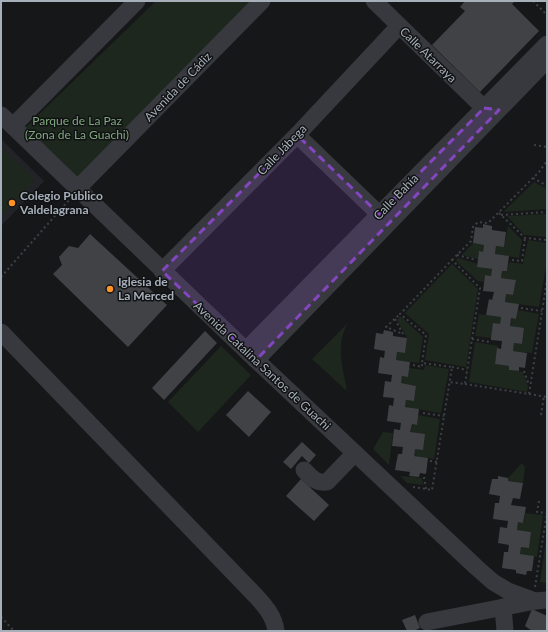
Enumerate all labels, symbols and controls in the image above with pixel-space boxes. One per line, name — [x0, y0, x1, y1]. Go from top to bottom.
street label: Calle Atarraya — [397, 24, 460, 85]
street label: Avenida de Cádiz — [141, 48, 215, 124]
park label: Parque de La Paz (Zona de La Guachi) — [25, 113, 129, 142]
street label: Calle Jábega — [254, 121, 310, 178]
street label: Calle Bahía — [370, 170, 421, 223]
place label: Colegio Público Valdelagrana — [19, 188, 103, 217]
marker: Colegio Público Valdelagrana — [7, 198, 17, 208]
place label: Iglesia de La Merced — [118, 274, 174, 303]
marker: Iglesia de La Merced — [105, 284, 115, 294]
street label: Avenida Catalina Santos de Guachi — [191, 298, 334, 433]

